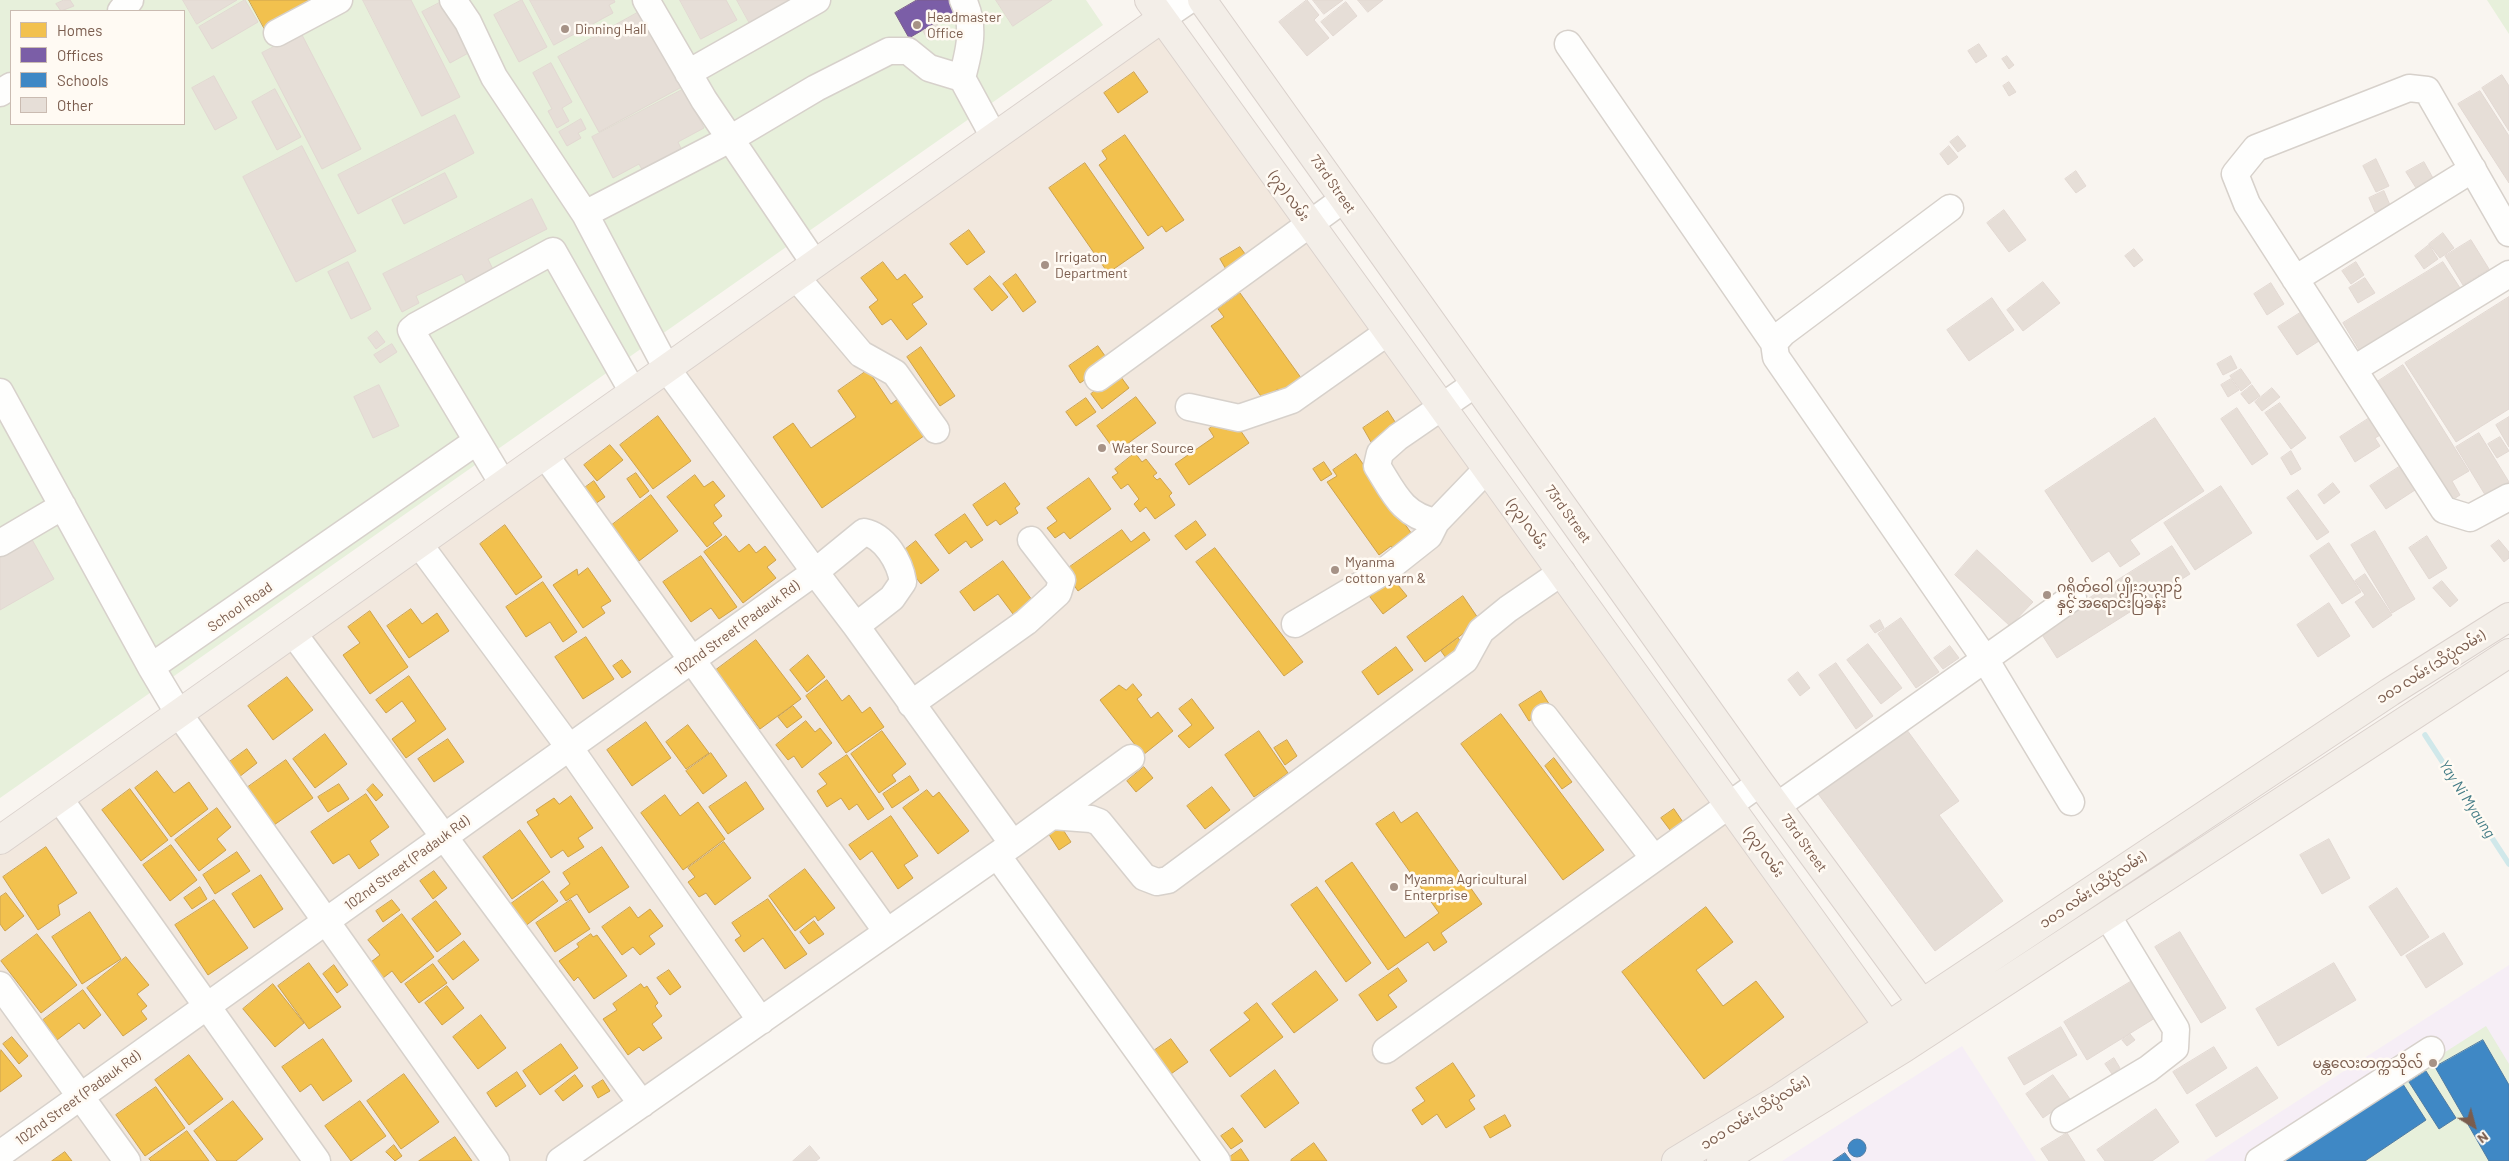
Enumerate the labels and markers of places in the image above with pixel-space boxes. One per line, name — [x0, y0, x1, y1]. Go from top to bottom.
place label: Headmaster Office — [927, 9, 1001, 41]
marker: Headmaster Office — [911, 19, 923, 31]
place label: Dinning Hall — [575, 21, 646, 37]
marker: Dinning Hall — [559, 23, 571, 35]
place label: Irrigaton Department — [1055, 249, 1128, 282]
marker: Irrigaton Department — [1039, 259, 1051, 271]
place label: Water Source — [1112, 440, 1194, 456]
marker: Water Source — [1096, 442, 1108, 454]
place label: Myanma cotton yarn & — [1345, 554, 1426, 586]
marker: Myanma cotton yarn & — [1329, 564, 1341, 576]
place label: ဂရိတ်ဝေါ ပျိုးဥယျာဉ် နှင့် အရောင်းပြခန်း — [2057, 579, 2182, 612]
marker: ဂရိတ်ဝေါ ပျိုးဥယျာဉ် နှင့် အရောင်းပြခန်း — [2041, 589, 2053, 601]
place label: Myanma Agricultural Enterprise — [1404, 871, 1527, 904]
marker: Myanma Agricultural Enterprise — [1388, 881, 1400, 893]
place label: မန္တလေးတက္ကသိုလ် — [2312, 1055, 2423, 1071]
marker: မန္တလေးတက္ကသိုလ် — [2427, 1057, 2439, 1069]

